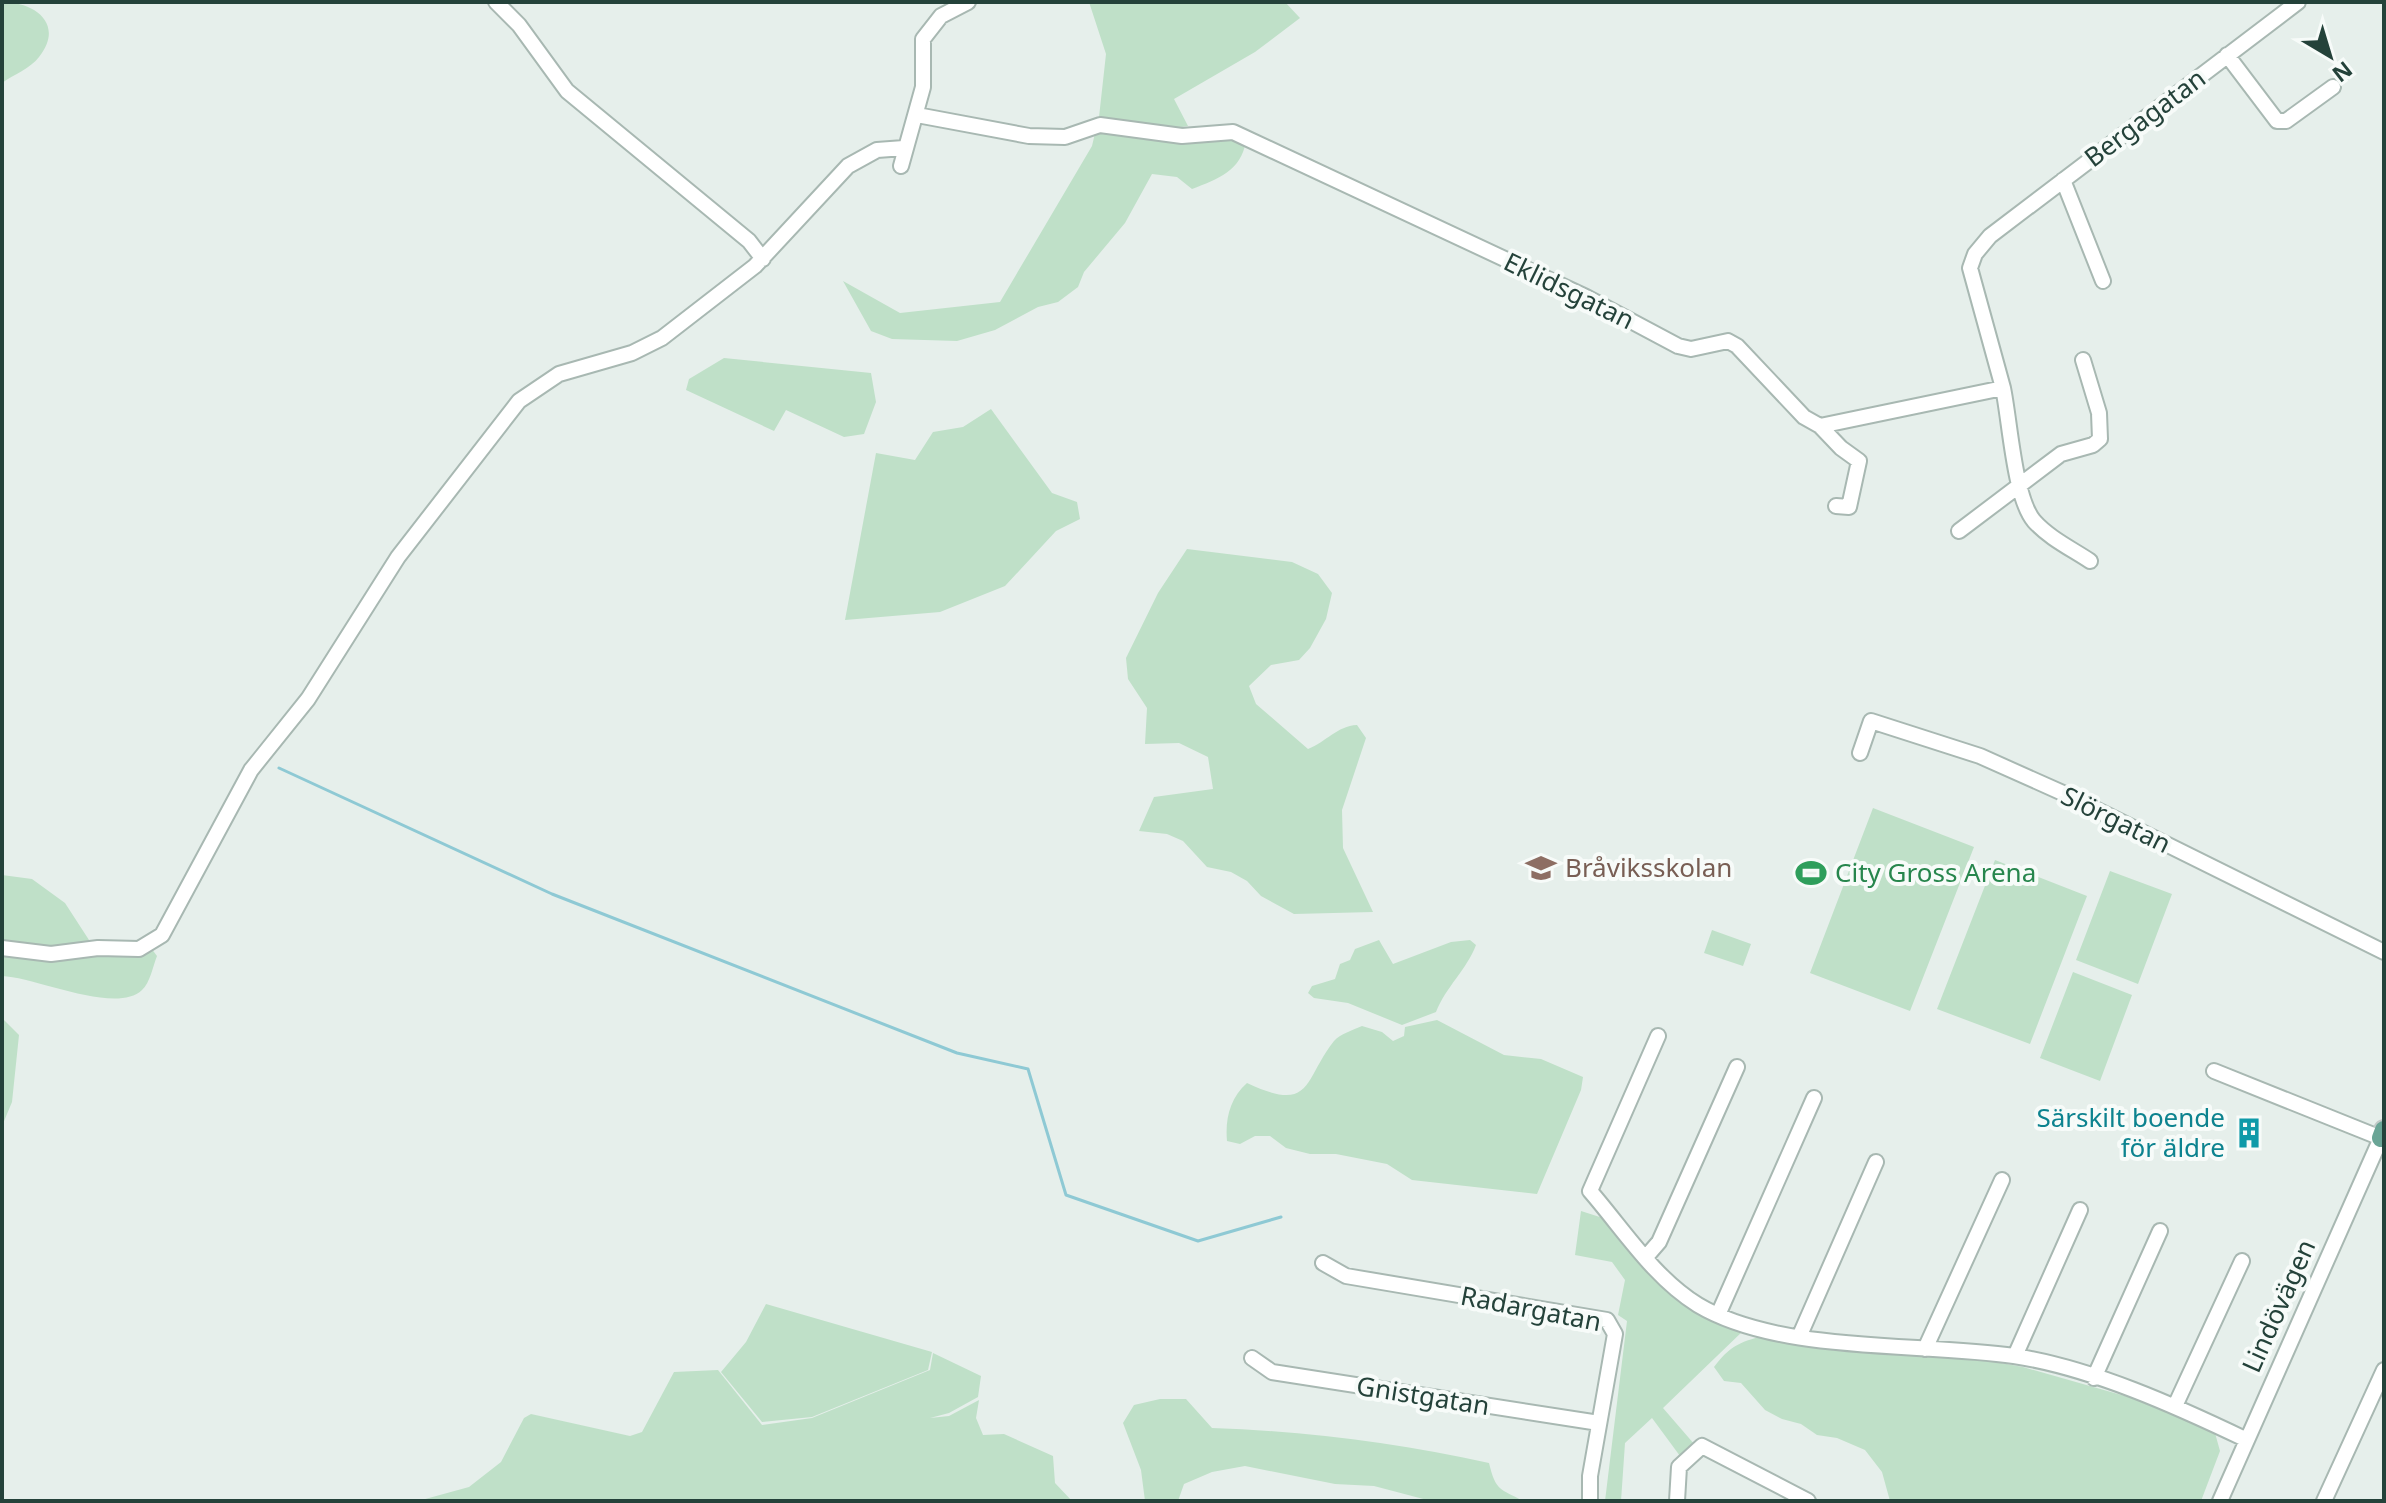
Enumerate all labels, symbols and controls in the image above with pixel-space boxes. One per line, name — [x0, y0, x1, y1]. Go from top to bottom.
north arrow — [2290, 16, 2370, 96]
text: N — [2327, 55, 2359, 90]
street label: Bergagatan — [2076, 60, 2212, 175]
street label: Eklidsgatan — [1498, 243, 1641, 337]
street label: Slörgatan — [2056, 777, 2177, 861]
place label: Bråviksskolan — [1565, 849, 1732, 885]
school or university icon: Bråviksskolan — [1524, 851, 1558, 885]
place label: City Gross Arena — [1835, 854, 2036, 890]
sports icon: City Gross Arena — [1794, 856, 1828, 890]
place label: Särskilt boende för äldre — [2036, 1099, 2225, 1165]
building icon: Särskilt boende för äldre — [2232, 1116, 2266, 1150]
street label: Lindövägen — [2233, 1233, 2323, 1378]
street label: Radargatan — [1458, 1277, 1605, 1339]
street label: Gnistgatan — [1354, 1367, 1492, 1423]

